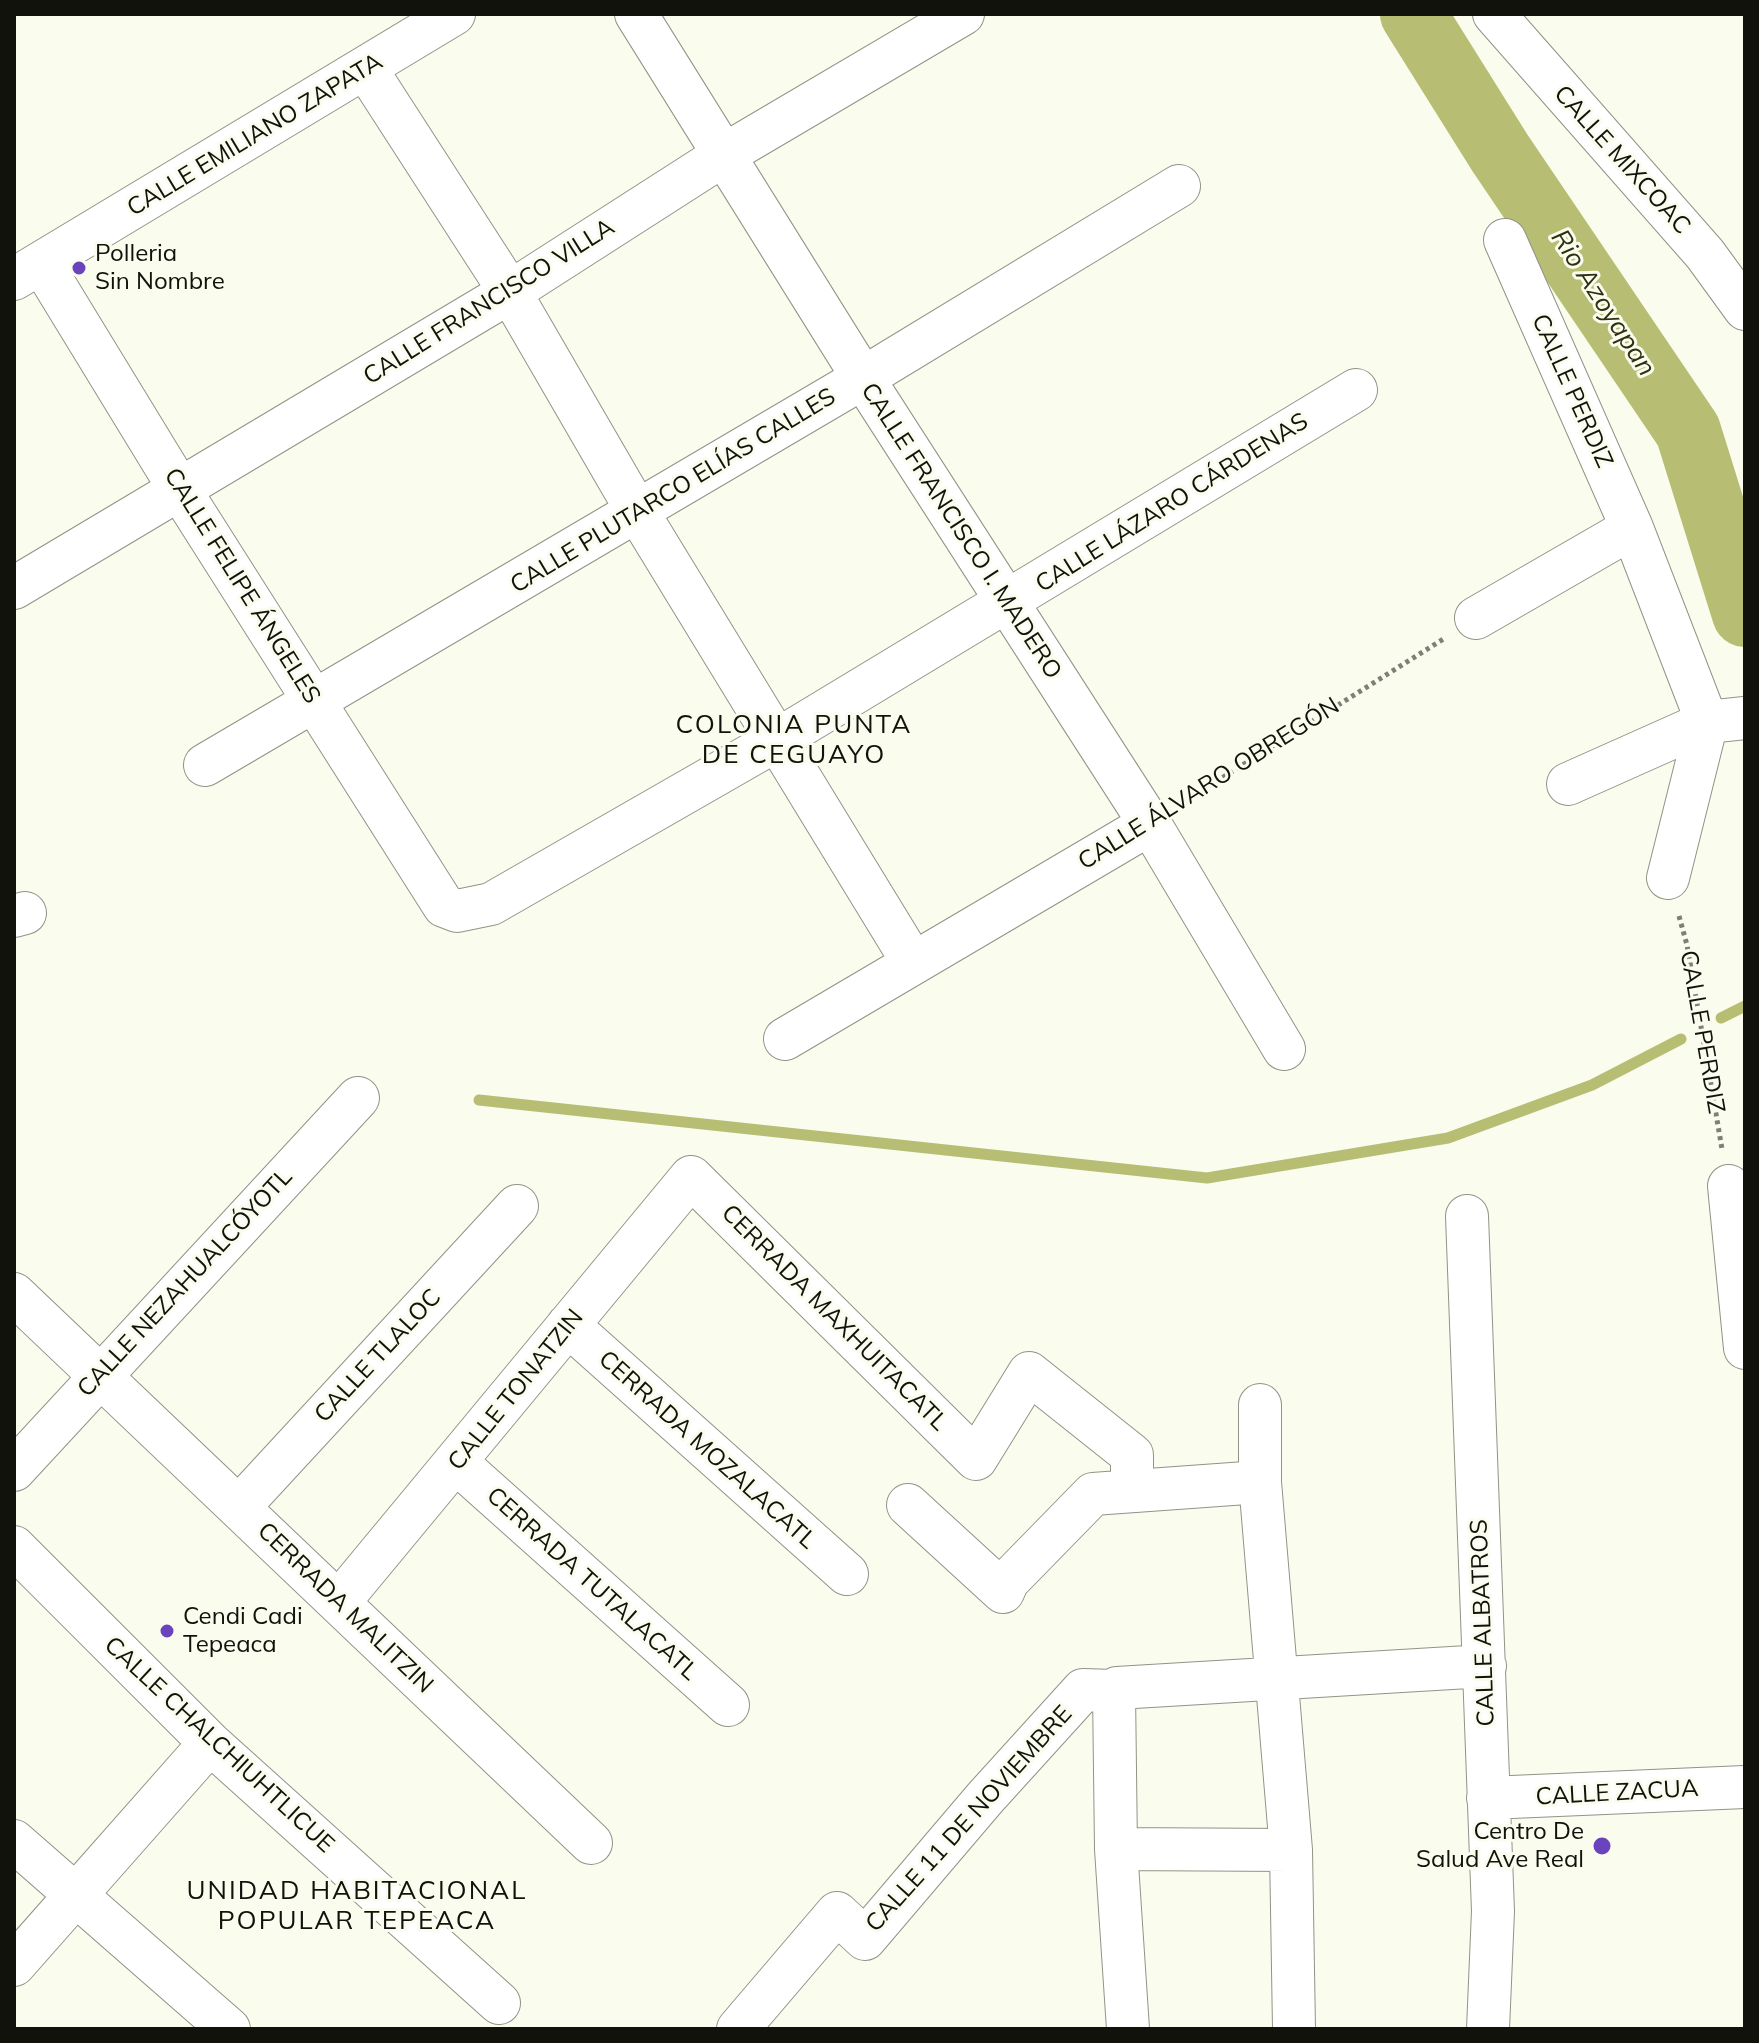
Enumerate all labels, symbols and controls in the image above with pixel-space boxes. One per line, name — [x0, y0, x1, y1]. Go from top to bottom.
street label: CALLE EMILIANO ZAPATA — [122, 47, 388, 223]
street label: CALLE MIXCOAC — [1548, 80, 1696, 240]
street label: CALLE FRANCISCO VILLA — [358, 213, 620, 391]
water label: Rio Azoyapan — [1544, 224, 1662, 382]
place label: Polleria Sin Nombre — [95, 240, 225, 296]
marker: Polleria Sin Nombre — [70, 259, 88, 277]
street label: CALLE PERDIZ — [1525, 310, 1619, 472]
street label: CALLE FRANCISCO I. MADERO — [854, 378, 1068, 684]
street label: CALLE PLUTARCO ELÍAS CALLES — [505, 382, 841, 600]
street label: CALLE LÁZARO CÁRDENAS — [1030, 407, 1314, 599]
street label: CALLE FELIPE ÁNGELES — [158, 463, 326, 709]
street label: CALLE ÁLVARO OBREGÓN — [1073, 692, 1345, 876]
district label: COLONIA PUNTA DE CEGUAYO — [676, 709, 912, 770]
street label: CALLE PERDIZ — [1673, 948, 1731, 1116]
street label: CALLE NEZAHUALCÓYOTL — [72, 1163, 298, 1403]
street label: CERRADA MAXHUITACATL — [715, 1199, 953, 1437]
street label: CALLE TLALOC — [309, 1283, 447, 1429]
street label: CALLE TONATZIN — [442, 1304, 590, 1476]
street label: CERRADA MOZALACATL — [592, 1345, 822, 1555]
street label: CERRADA TUTALACATL — [480, 1482, 704, 1686]
street label: CERRADA MALITZIN — [251, 1517, 439, 1699]
street label: CALLE ALBATROS — [1465, 1519, 1501, 1727]
place label: Cendi Cadi Tepeaca — [183, 1603, 303, 1659]
marker: Cendi Cadi Tepeaca — [158, 1622, 176, 1640]
street label: CALLE CHALCHIUHTLICUE — [98, 1631, 340, 1859]
street label: CALLE 11 DE NOVIEMBRE — [860, 1700, 1078, 1938]
street label: CALLE ZACUA — [1535, 1774, 1699, 1812]
place label: Centro De Salud Ave Real — [1416, 1818, 1584, 1874]
marker: Centro De Salud Ave Real — [1591, 1835, 1613, 1857]
district label: UNIDAD HABITACIONAL POPULAR TEPEACA — [187, 1875, 527, 1936]

